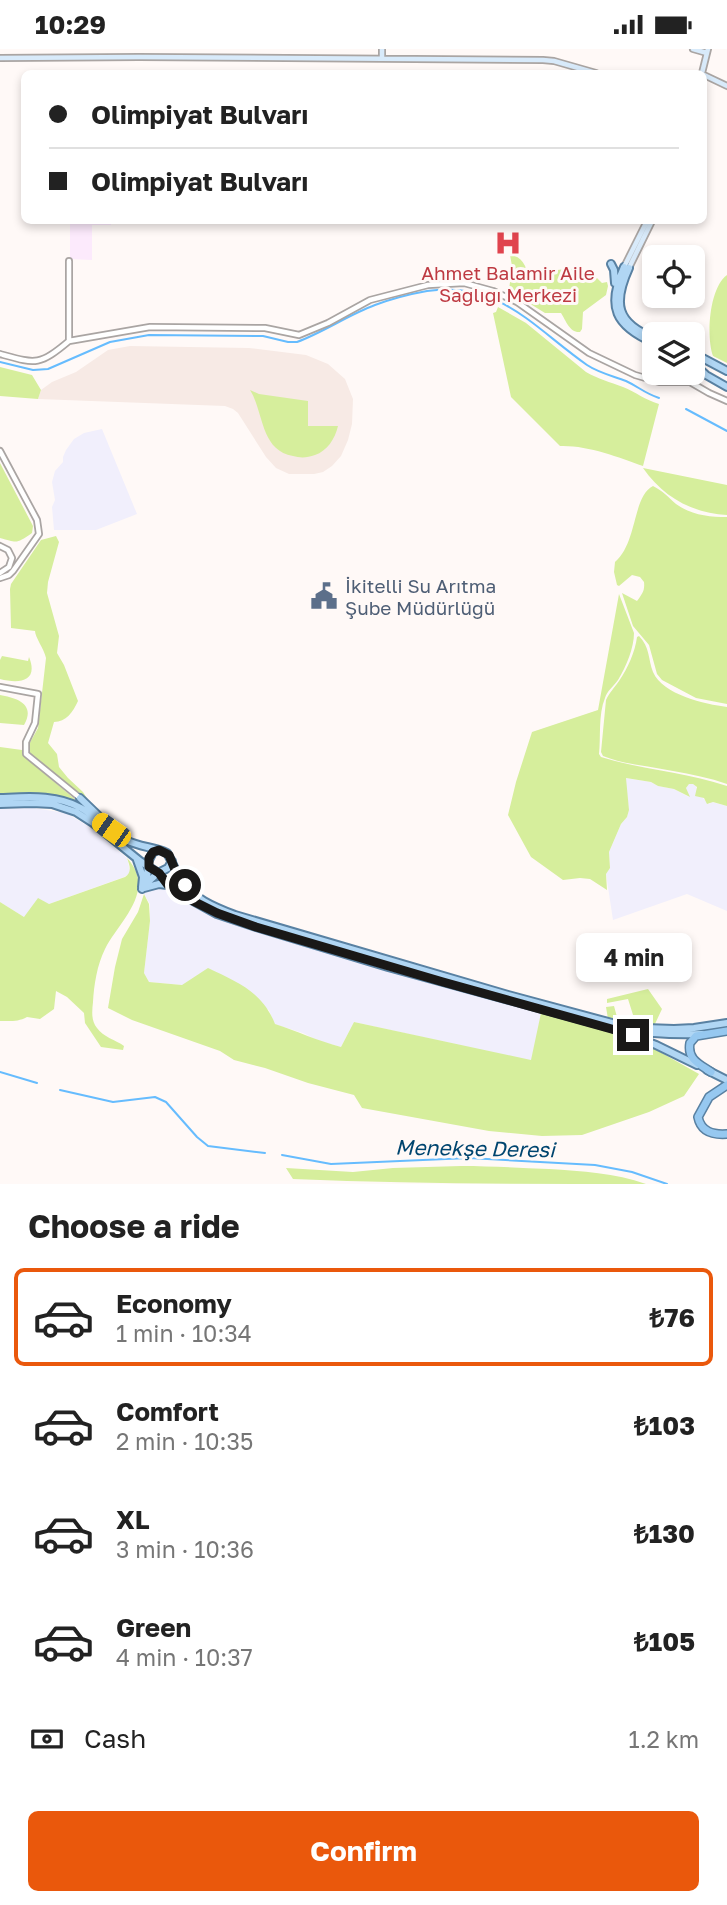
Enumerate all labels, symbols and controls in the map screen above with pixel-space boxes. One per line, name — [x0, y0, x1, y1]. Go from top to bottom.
text: 10:29 — [35, 9, 106, 40]
text: Olimpiyat Bulvarı — [91, 99, 308, 130]
text: Olimpiyat Bulvarı — [91, 166, 308, 197]
hospital icon: Ahmet Balamir Aile Sağlığı Merkezi — [493, 228, 523, 258]
map controls — [642, 245, 705, 385]
button: locate — [642, 245, 705, 308]
place label: Ahmet Balamir Aile Sağlığı Merkezi — [421, 261, 595, 306]
button: layers — [642, 322, 705, 385]
place label: İkitelli Su Arıtma Şube Müdürlüğü — [345, 574, 496, 619]
public building icon: İkitelli Su Arıtma Şube Müdürlüğü — [309, 581, 339, 611]
car — [88, 809, 135, 851]
route start — [169, 869, 201, 901]
callout: 4 min — [575, 933, 691, 983]
text: 4 min — [604, 943, 664, 971]
route end — [617, 1019, 649, 1051]
water label: Menekşe Deresi — [395, 1134, 557, 1162]
text: Choose a ride — [28, 1207, 240, 1245]
icon: car — [32, 1286, 95, 1349]
text: Economy — [116, 1288, 232, 1319]
text: ₺76 — [649, 1302, 695, 1333]
text: 1 min · 10:34 — [116, 1319, 252, 1347]
icon: car — [32, 1394, 95, 1457]
text: Comfort — [116, 1396, 219, 1427]
text: ₺103 — [634, 1410, 695, 1441]
text: 2 min · 10:35 — [116, 1427, 253, 1455]
icon: car — [32, 1502, 95, 1565]
text: XL — [116, 1504, 150, 1535]
text: ₺130 — [634, 1518, 695, 1549]
text: 3 min · 10:36 — [116, 1535, 254, 1563]
icon: car — [32, 1610, 95, 1673]
text: Green — [116, 1612, 191, 1643]
text: ₺105 — [634, 1626, 695, 1657]
text: 4 min · 10:37 — [116, 1643, 253, 1671]
icon: cash — [28, 1720, 66, 1758]
text: Cash — [84, 1723, 146, 1754]
text: 1.2 km — [629, 1725, 699, 1753]
button: Confirm — [28, 1811, 699, 1891]

